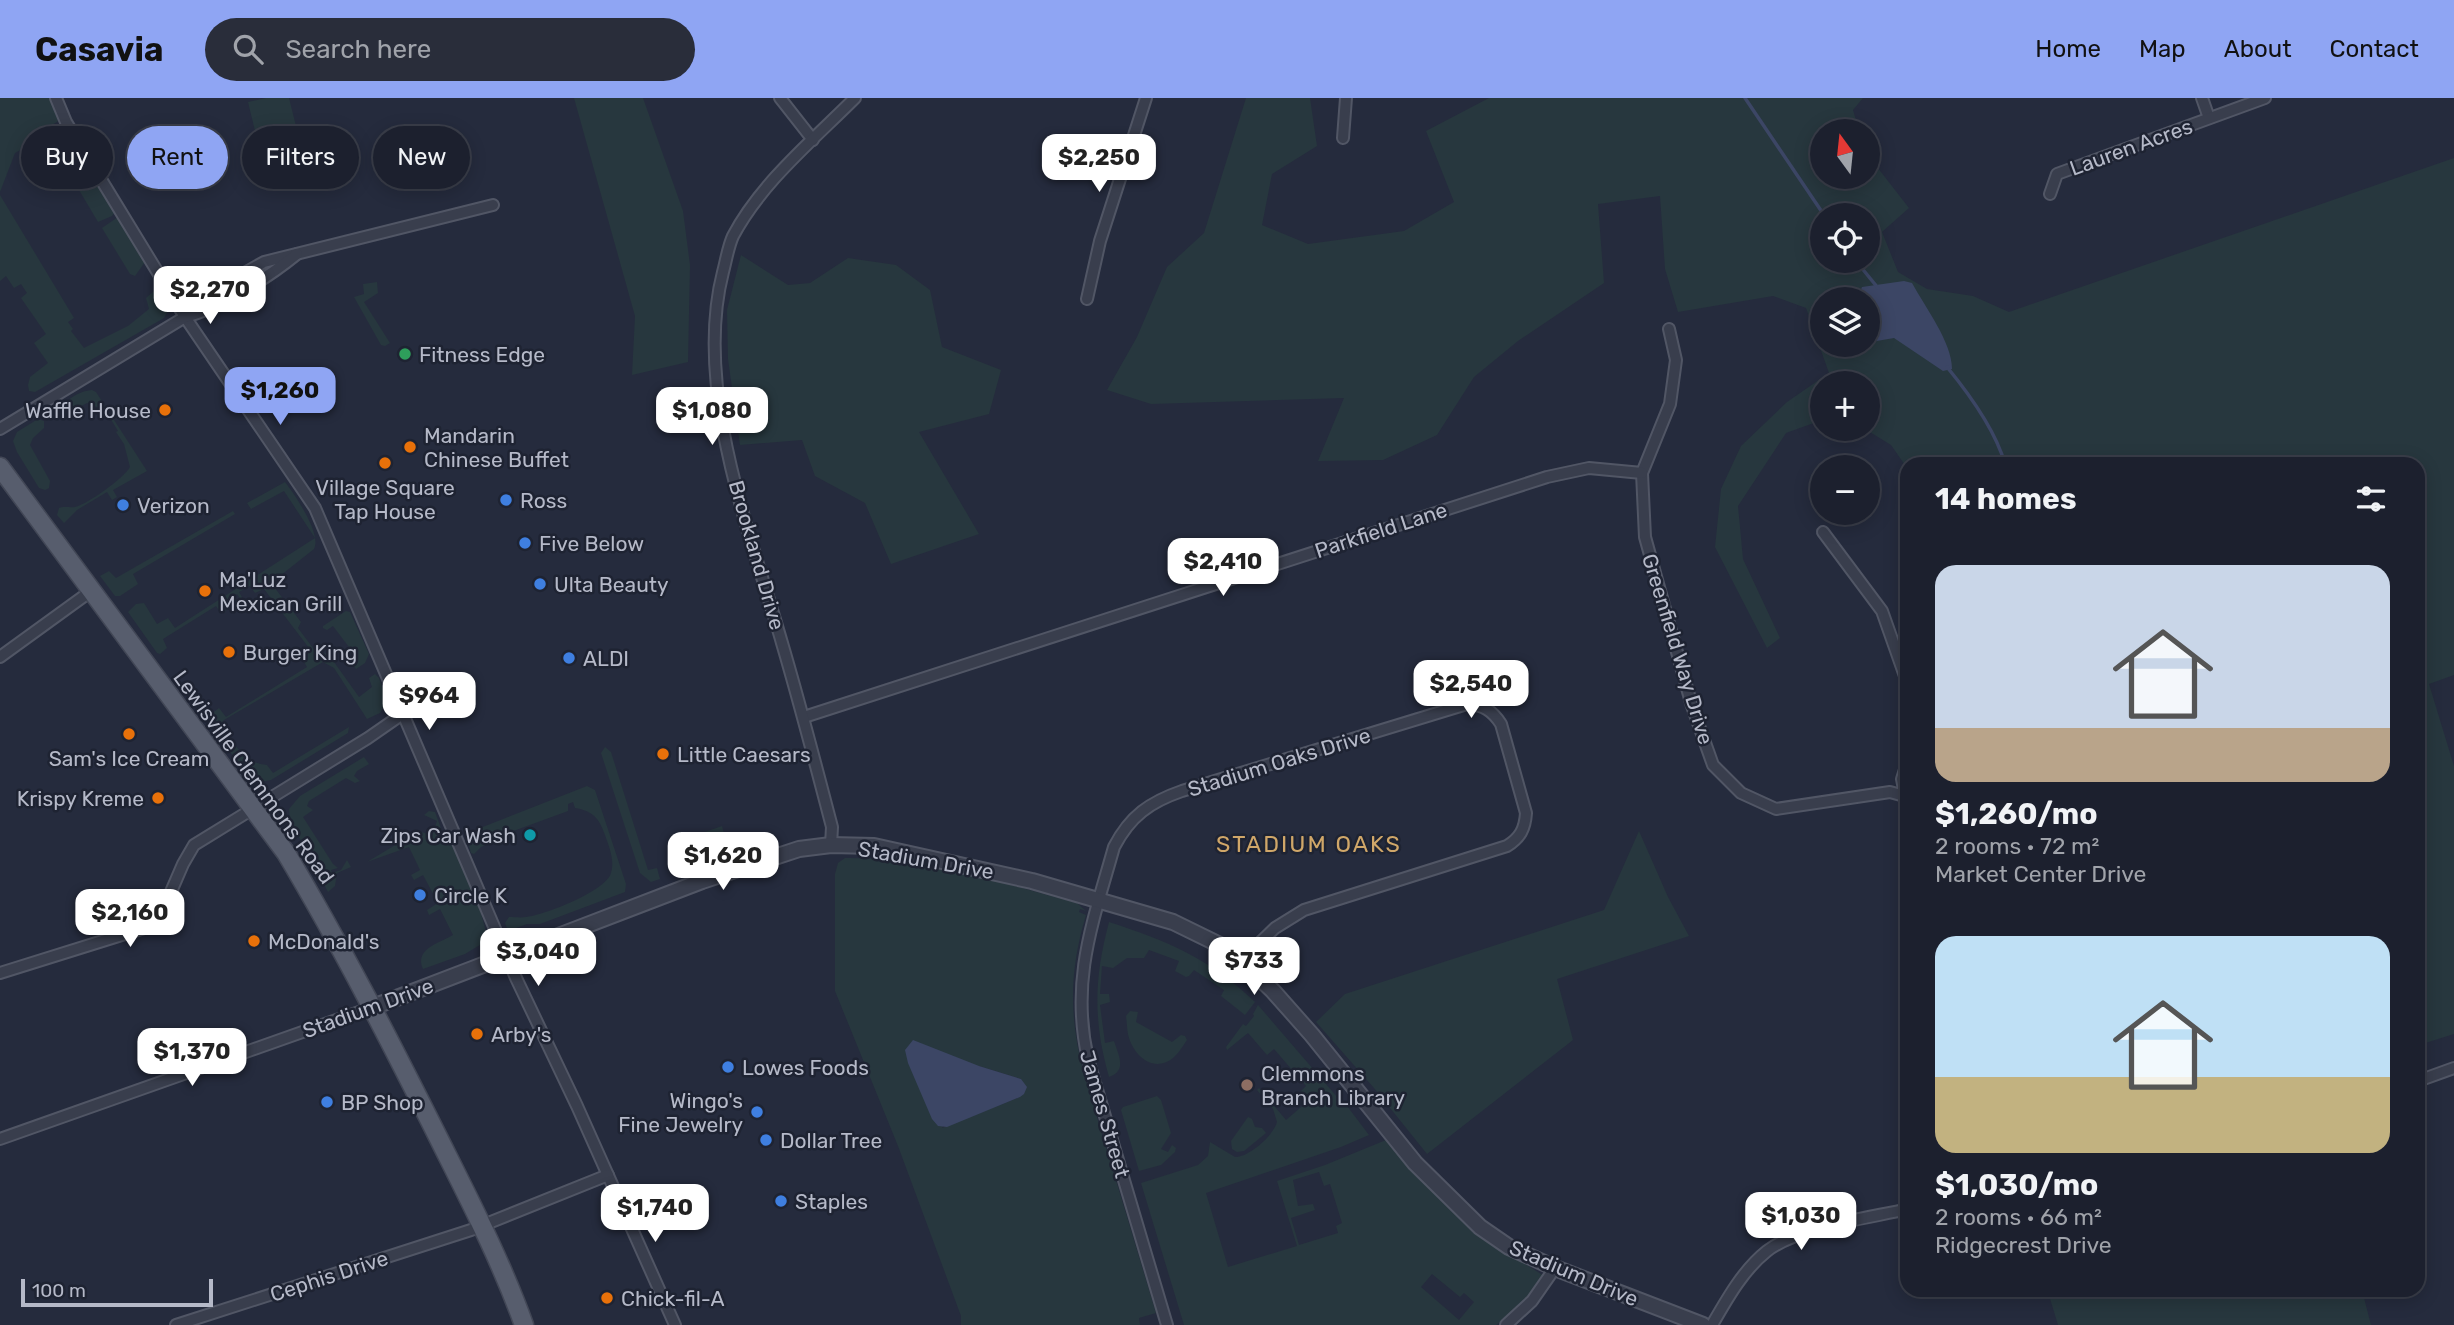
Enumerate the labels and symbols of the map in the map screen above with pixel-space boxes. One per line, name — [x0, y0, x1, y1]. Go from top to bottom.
street label: Lauren Acres — [2066, 113, 2196, 181]
north arrow — [1810, 119, 1880, 189]
pin: $2,250 — [1042, 134, 1156, 194]
pin: $2,270 — [153, 266, 267, 326]
place label: Fitness Edge — [419, 342, 545, 367]
marker: Fitness Edge — [397, 346, 413, 362]
pin: $1,260 — [223, 368, 337, 427]
pin: $1,080 — [655, 388, 769, 447]
place label: Waffle House — [25, 398, 151, 423]
marker: Waffle House — [157, 402, 173, 418]
place label: Mandarin Chinese Buffet — [424, 423, 569, 472]
marker: Mandarin Chinese Buffet — [402, 439, 418, 455]
marker: Village Square Tap House — [377, 455, 393, 471]
place label: Village Square Tap House — [315, 475, 455, 524]
street label: Brookland Drive — [724, 477, 790, 633]
place label: Ross — [520, 488, 567, 513]
marker: Ross — [498, 492, 514, 508]
place label: Verizon — [137, 493, 210, 518]
marker: Verizon — [115, 497, 131, 513]
street label: Parkfield Lane — [1312, 497, 1450, 563]
place label: Five Below — [539, 531, 644, 556]
marker: Five Below — [517, 535, 533, 551]
pin: $2,410 — [1166, 538, 1280, 598]
street label: Greenfield Way Drive — [1637, 551, 1719, 747]
place label: Ma'Luz Mexican Grill — [219, 567, 342, 616]
place label: Ulta Beauty — [554, 572, 669, 597]
marker: Ulta Beauty — [532, 576, 548, 592]
marker: Ma'Luz Mexican Grill — [197, 583, 213, 599]
place label: Burger King — [243, 640, 357, 665]
marker: Burger King — [221, 644, 237, 660]
place label: ALDI — [583, 646, 629, 671]
marker: ALDI — [561, 650, 577, 666]
pin: $2,540 — [1414, 660, 1528, 720]
street label: Lewisville Clemmons Road — [168, 665, 340, 889]
pin: $964 — [388, 672, 470, 732]
street label: Stadium Oaks Drive — [1185, 722, 1373, 802]
marker: Sam's Ice Cream — [121, 726, 137, 742]
place label: Little Caesars — [677, 742, 811, 767]
place label: Sam's Ice Cream — [49, 746, 209, 771]
marker: Little Caesars — [655, 746, 671, 762]
place label: Krispy Kreme — [17, 786, 144, 811]
marker: Krispy Kreme — [150, 790, 166, 806]
place label: Zips Car Wash — [381, 823, 516, 848]
marker: Zips Car Wash — [522, 827, 538, 843]
district label: STADIUM OAKS — [1216, 830, 1402, 858]
pin: $1,620 — [666, 832, 780, 892]
street label: Stadium Drive — [856, 836, 996, 884]
place label: Circle K — [434, 883, 507, 908]
marker: Circle K — [412, 887, 428, 903]
pin: $2,160 — [73, 890, 187, 949]
pin: $3,040 — [481, 928, 595, 988]
place label: McDonald's — [268, 929, 380, 954]
marker: McDonald's — [246, 933, 262, 949]
pin: $733 — [1213, 937, 1295, 997]
street label: Stadium Drive — [299, 973, 437, 1043]
place label: Arby's — [491, 1022, 552, 1047]
marker: Arby's — [469, 1026, 485, 1042]
pin: $1,370 — [135, 1028, 249, 1088]
street label: James Street — [1075, 1047, 1135, 1181]
place label: Lowes Foods — [742, 1055, 869, 1080]
marker: Lowes Foods — [720, 1059, 736, 1075]
place label: Clemmons Branch Library — [1261, 1061, 1405, 1110]
marker: Clemmons Branch Library — [1239, 1077, 1255, 1093]
place label: Wingo's Fine Jewelry — [618, 1088, 743, 1137]
place label: BP Shop — [341, 1090, 424, 1115]
marker: BP Shop — [319, 1094, 335, 1110]
marker: Wingo's Fine Jewelry — [749, 1104, 765, 1120]
place label: Dollar Tree — [780, 1128, 882, 1153]
marker: Dollar Tree — [758, 1132, 774, 1148]
pin: $1,740 — [598, 1184, 712, 1244]
place label: Staples — [795, 1189, 868, 1214]
pin: $1,030 — [1744, 1192, 1858, 1252]
marker: Staples — [773, 1193, 789, 1209]
street label: Stadium Drive — [1506, 1235, 1642, 1311]
street label: Cephis Drive — [267, 1245, 391, 1307]
scale bar — [21, 1276, 214, 1308]
place label: Chick-fil-A — [621, 1286, 725, 1311]
marker: Chick-fil-A — [599, 1290, 615, 1306]

